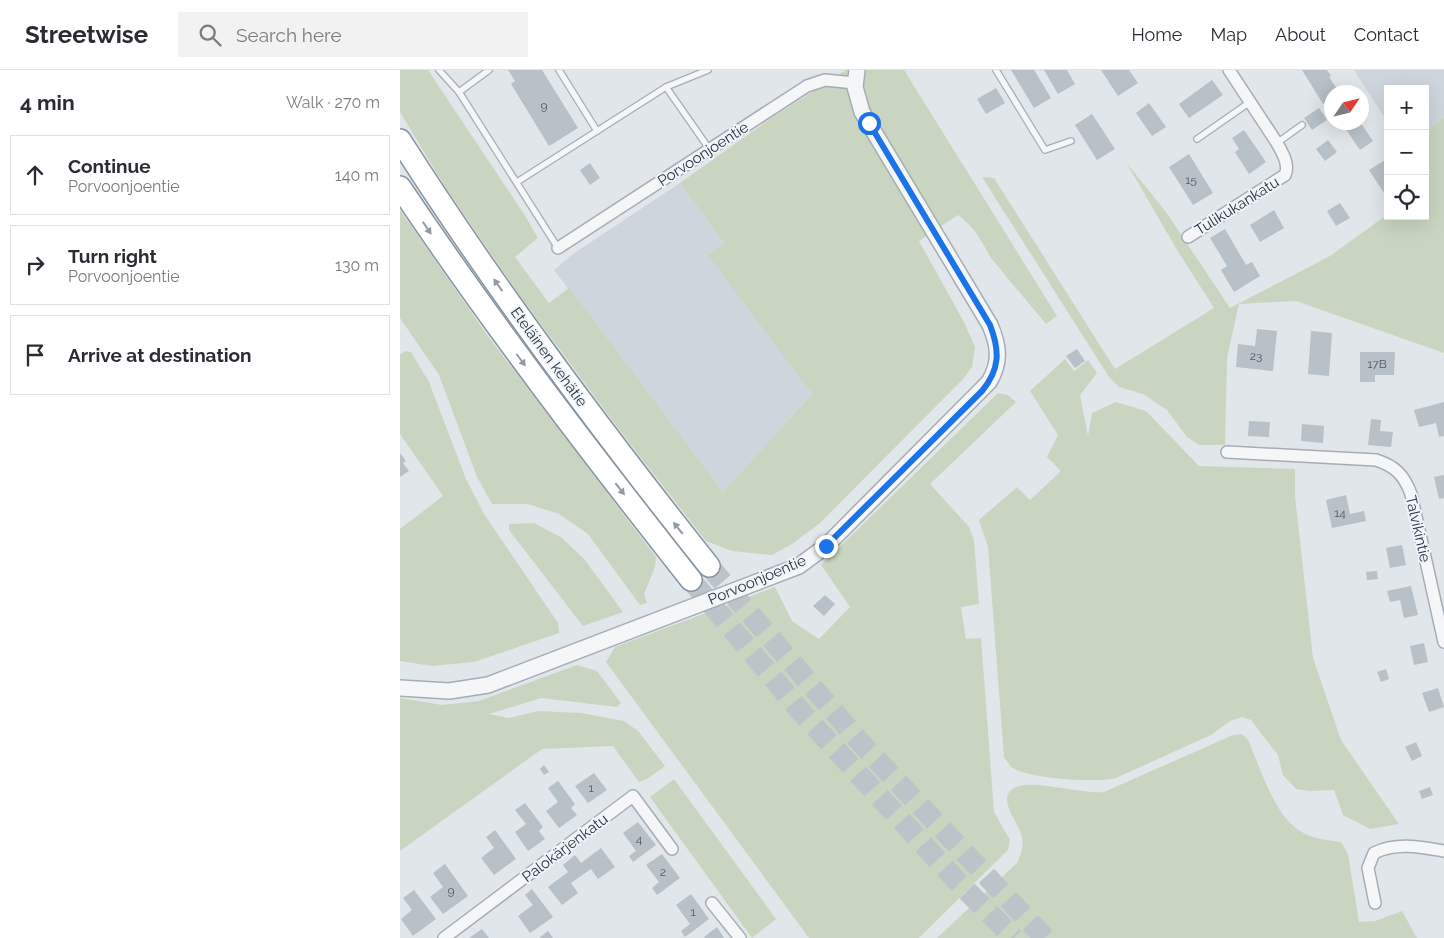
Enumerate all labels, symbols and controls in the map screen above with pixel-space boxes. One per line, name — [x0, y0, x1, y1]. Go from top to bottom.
search box — [178, 12, 528, 57]
text: Streetwise — [25, 20, 148, 49]
icon: search — [196, 21, 224, 49]
text: Search here — [236, 24, 342, 46]
text: Home — [1131, 24, 1182, 45]
text: Map — [1210, 24, 1247, 45]
text: About — [1275, 24, 1326, 45]
text: Contact — [1354, 24, 1419, 45]
north arrow — [1324, 85, 1369, 130]
map controls — [1384, 85, 1429, 220]
button: + — [1384, 85, 1429, 130]
text: 4 min — [20, 90, 75, 115]
text: Walk · 270 m — [286, 93, 380, 112]
house number: 9 — [540, 99, 548, 113]
route start — [858, 112, 881, 135]
street label: Porvoonjoentie — [654, 118, 752, 190]
button: − — [1384, 130, 1429, 175]
text: Continue — [68, 155, 151, 177]
icon: ahead — [21, 161, 49, 189]
text: 140 m — [335, 166, 379, 185]
house number: 15 — [1185, 173, 1197, 187]
street label: Tulikukankatu — [1192, 173, 1282, 239]
button: locate — [1384, 175, 1429, 220]
text: Porvoonjoentie — [68, 177, 180, 196]
one-way arrow — [422, 221, 432, 235]
text: Turn right — [68, 245, 157, 267]
icon: right — [21, 251, 49, 279]
text: 130 m — [335, 256, 379, 275]
text: Porvoonjoentie — [68, 267, 180, 286]
one-way arrow — [493, 278, 503, 292]
street label: Eteläinen kehätie — [507, 304, 591, 410]
icon: arrive — [21, 341, 49, 369]
text: Arrive at destination — [68, 344, 252, 366]
house number: 23 — [1250, 349, 1262, 363]
one-way arrow — [516, 353, 526, 367]
house number: 17B — [1367, 357, 1387, 371]
one-way arrow — [615, 483, 625, 496]
street label: Talvikintie — [1402, 494, 1434, 564]
house number: 14 — [1334, 506, 1346, 520]
one-way arrow — [673, 521, 684, 534]
route end — [815, 535, 838, 558]
street label: Porvoonjoentie — [705, 551, 809, 609]
house number: 1 — [588, 781, 594, 795]
street label: Palokärjenkatu — [519, 810, 611, 886]
house number: 4 — [636, 832, 643, 846]
house number: 2 — [660, 865, 666, 879]
house number: 9 — [447, 884, 455, 898]
house number: 1 — [690, 905, 696, 919]

